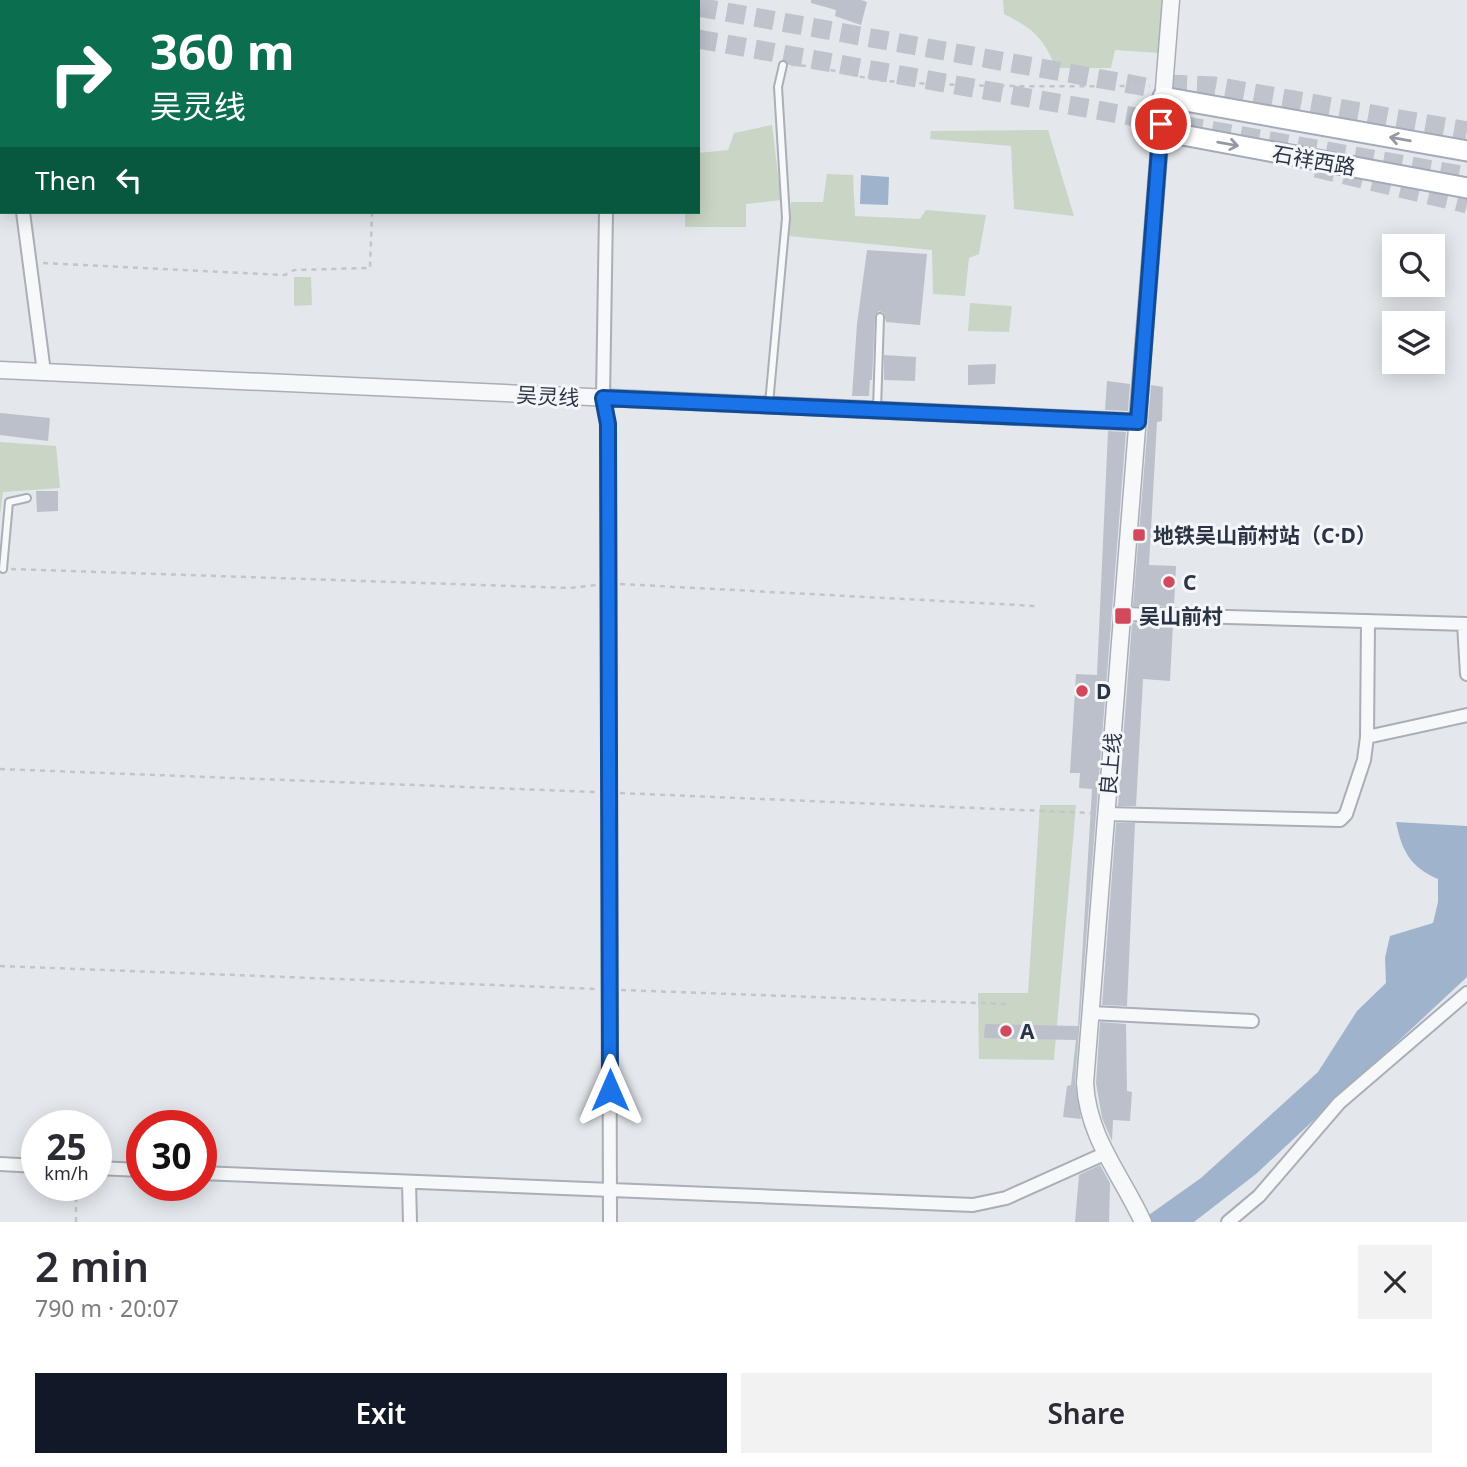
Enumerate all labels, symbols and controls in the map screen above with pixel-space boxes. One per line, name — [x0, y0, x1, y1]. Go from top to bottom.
text: 360 m — [150, 18, 295, 84]
icon: right — [35, 28, 126, 119]
text: 吴灵线 — [150, 84, 246, 127]
pin — [1131, 94, 1191, 154]
icon: arrive — [1142, 105, 1180, 143]
one-way arrow — [1389, 132, 1412, 145]
one-way arrow — [1216, 137, 1239, 151]
street label: 石祥西路 — [1270, 139, 1358, 181]
icon: left — [110, 161, 148, 199]
text: Then — [35, 162, 96, 198]
map controls — [1382, 234, 1445, 374]
button: search — [1382, 234, 1445, 297]
button: layers — [1382, 311, 1445, 374]
street label: 吴灵线 — [516, 380, 580, 412]
place label: 地铁吴山前村站（C·D） — [1153, 521, 1377, 549]
marker: 地铁吴山前村站（C·D） — [1131, 527, 1147, 543]
place label: C — [1183, 568, 1196, 596]
marker: C — [1161, 574, 1177, 590]
place label: 吴山前村 — [1139, 602, 1223, 630]
marker: 吴山前村 — [1113, 606, 1133, 626]
place label: D — [1096, 677, 1111, 705]
marker: D — [1074, 683, 1090, 699]
street label: 良上线 — [1093, 731, 1127, 797]
place label: A — [1020, 1017, 1035, 1045]
marker: A — [998, 1023, 1014, 1039]
position arrow — [573, 1053, 647, 1127]
speed limit sign: 30 — [126, 1110, 217, 1201]
text: 25 — [46, 1123, 87, 1170]
text: km/h — [44, 1161, 89, 1185]
text: 2 min — [35, 1237, 149, 1294]
button: close — [1358, 1245, 1432, 1319]
text: 790 m · 20:07 — [35, 1292, 179, 1324]
button: Exit — [35, 1373, 727, 1453]
button: Share — [741, 1373, 1432, 1453]

